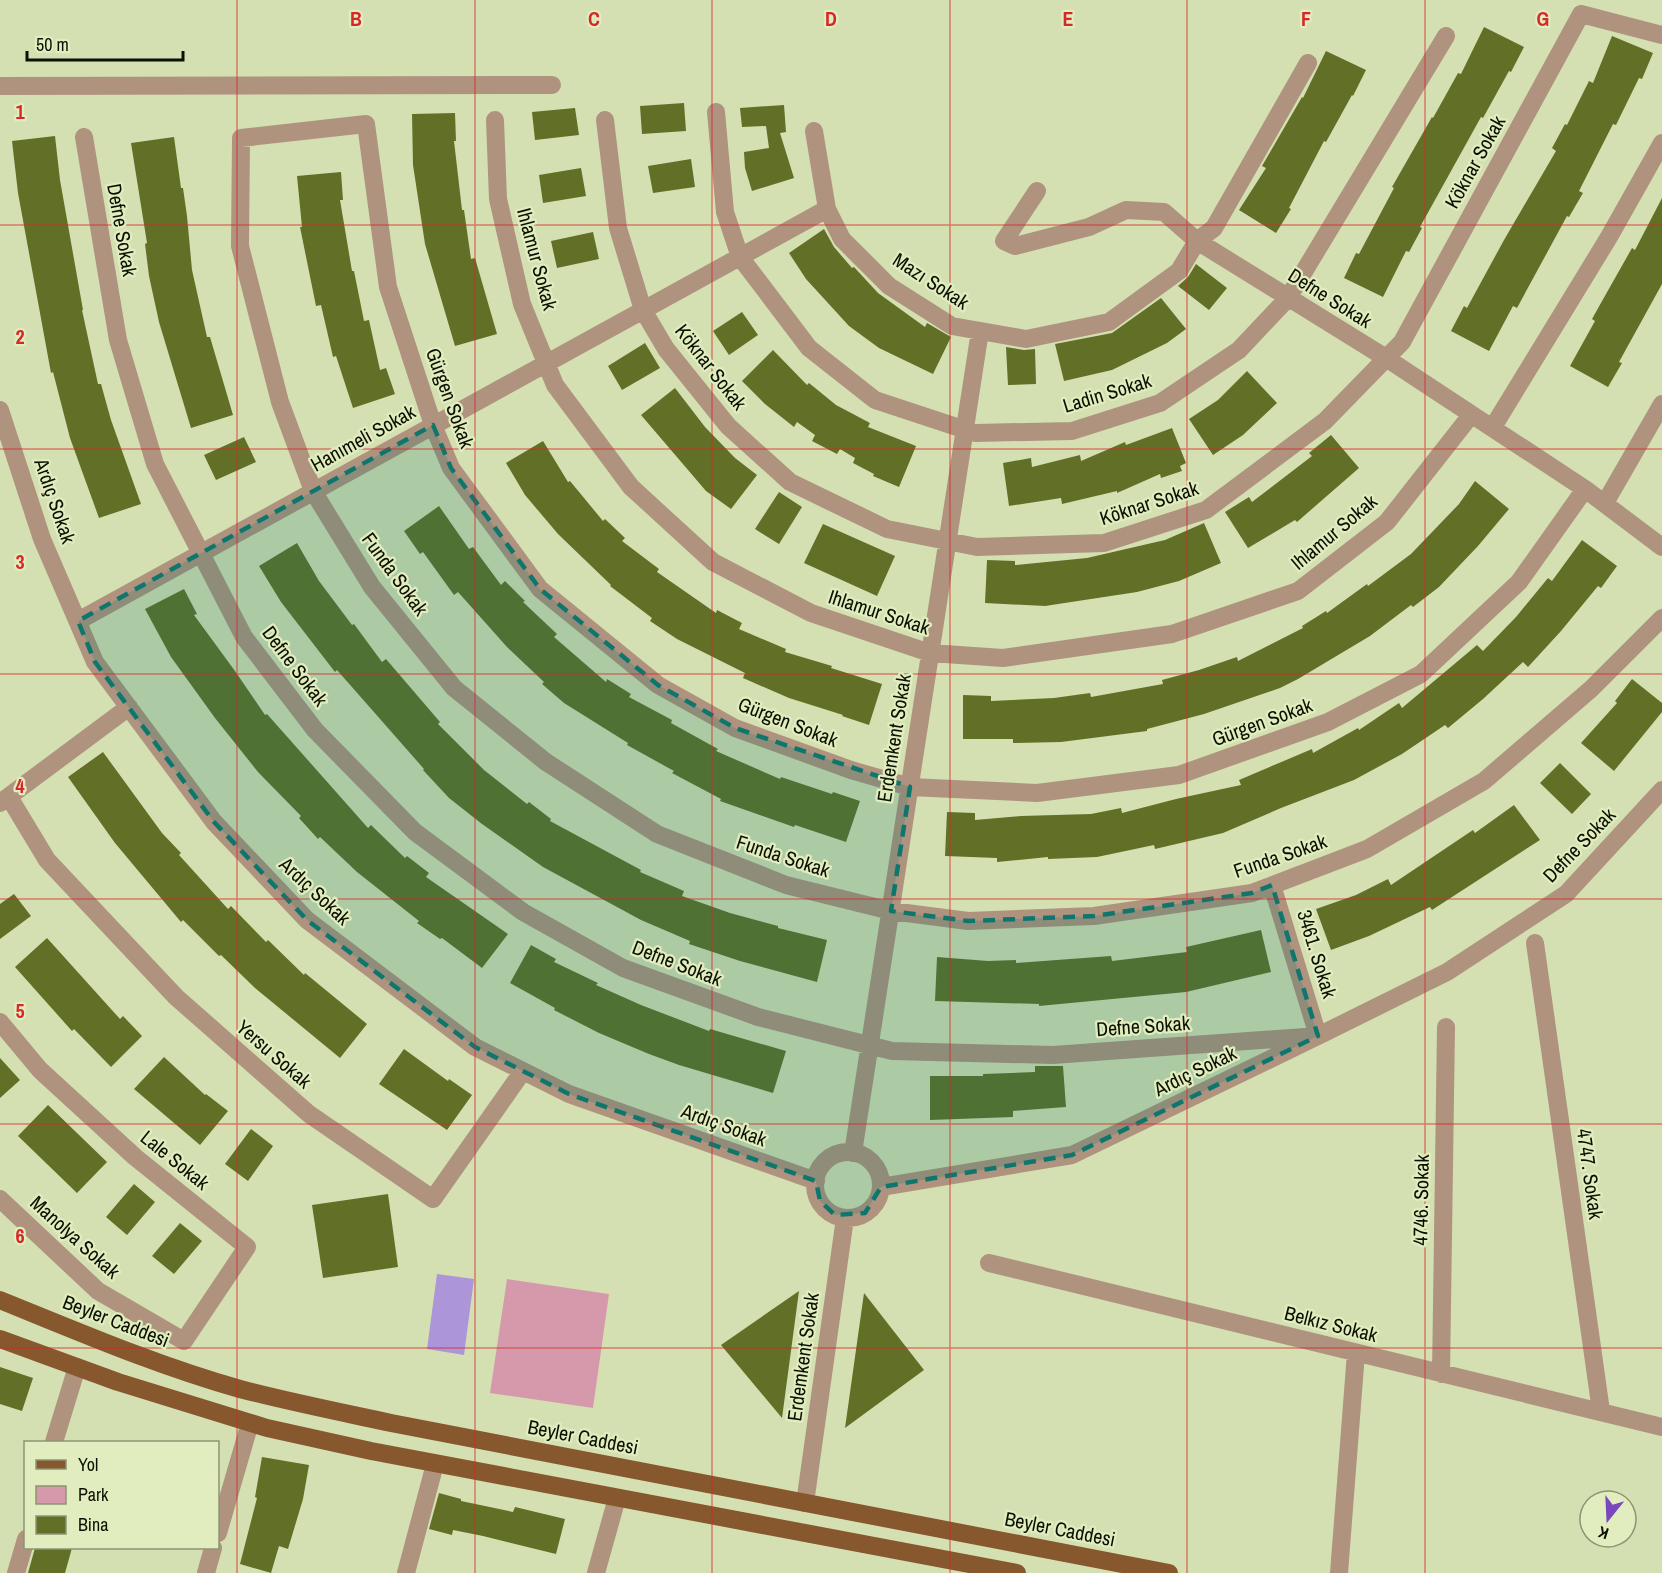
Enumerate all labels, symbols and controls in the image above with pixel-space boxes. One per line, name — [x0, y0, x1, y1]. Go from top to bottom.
text: B — [350, 5, 362, 32]
text: C — [588, 5, 600, 32]
text: D — [825, 5, 837, 32]
text: E — [1063, 5, 1074, 32]
text: F — [1301, 5, 1311, 32]
text: G — [1537, 5, 1549, 32]
scale bar — [27, 24, 183, 62]
text: 50 m — [36, 32, 69, 57]
text: 1 — [15, 98, 25, 125]
street label: Köknar Sokak — [1438, 110, 1512, 213]
street label: Defne Sokak — [101, 181, 144, 279]
street label: Ihlamur Sokak — [511, 205, 564, 314]
street label: Mazı Sokak — [888, 246, 975, 316]
street label: Defne Sokak — [1283, 261, 1378, 334]
street label: Köknar Sokak — [669, 318, 754, 416]
text: 2 — [15, 323, 25, 350]
street label: Gürgen Sokak — [420, 344, 481, 452]
street label: Ladin Sokak — [1059, 366, 1155, 419]
street label: Hanımeli Sokak — [306, 397, 421, 477]
street label: Ardıç Sokak — [28, 454, 83, 548]
street label: Köknar Sokak — [1096, 474, 1202, 531]
street label: Ihlamur Sokak — [1285, 487, 1383, 576]
street label: Funda Sokak — [356, 527, 435, 621]
text: 3 — [15, 548, 25, 575]
street label: Ihlamur Sokak — [825, 582, 934, 641]
street label: Defne Sokak — [256, 620, 335, 712]
street label: Erdemkent Sokak — [870, 671, 917, 804]
street label: Gürgen Sokak — [734, 690, 843, 753]
street label: Gürgen Sokak — [1208, 691, 1316, 752]
text: 4 — [15, 772, 25, 799]
street label: Defne Sokak — [1536, 801, 1622, 888]
street label: Funda Sokak — [1230, 827, 1331, 884]
street label: Funda Sokak — [733, 828, 834, 884]
street label: Ardıç Sokak — [273, 850, 357, 931]
street label: 3461. Sokak — [1291, 906, 1344, 1002]
street label: Defne Sokak — [629, 933, 727, 992]
text: 5 — [15, 997, 25, 1024]
street label: Defne Sokak — [1095, 1009, 1192, 1042]
street label: Yersu Sokak — [231, 1013, 318, 1094]
street label: Ardıç Sokak — [1148, 1039, 1241, 1103]
street label: Ardıç Sokak — [677, 1096, 771, 1153]
street label: Lale Sokak — [135, 1124, 216, 1196]
street label: 4747. Sokak — [1571, 1127, 1610, 1222]
street label: 4746. Sokak — [1406, 1153, 1435, 1246]
street label: Manolya Sokak — [25, 1189, 127, 1285]
text: 6 — [15, 1222, 25, 1249]
street label: Beyler Caddesi — [59, 1288, 173, 1353]
street label: Erdemkent Sokak — [780, 1290, 825, 1423]
street label: Belkız Sokak — [1282, 1299, 1381, 1348]
street label: Beyler Caddesi — [525, 1413, 641, 1460]
legend — [24, 1441, 219, 1549]
text: Yol — [78, 1452, 98, 1477]
text: Park — [78, 1482, 109, 1507]
north arrow — [1578, 1489, 1638, 1549]
street label: Beyler Caddesi — [1002, 1505, 1118, 1552]
text: Bina — [78, 1512, 108, 1537]
text: K — [1595, 1521, 1611, 1545]

